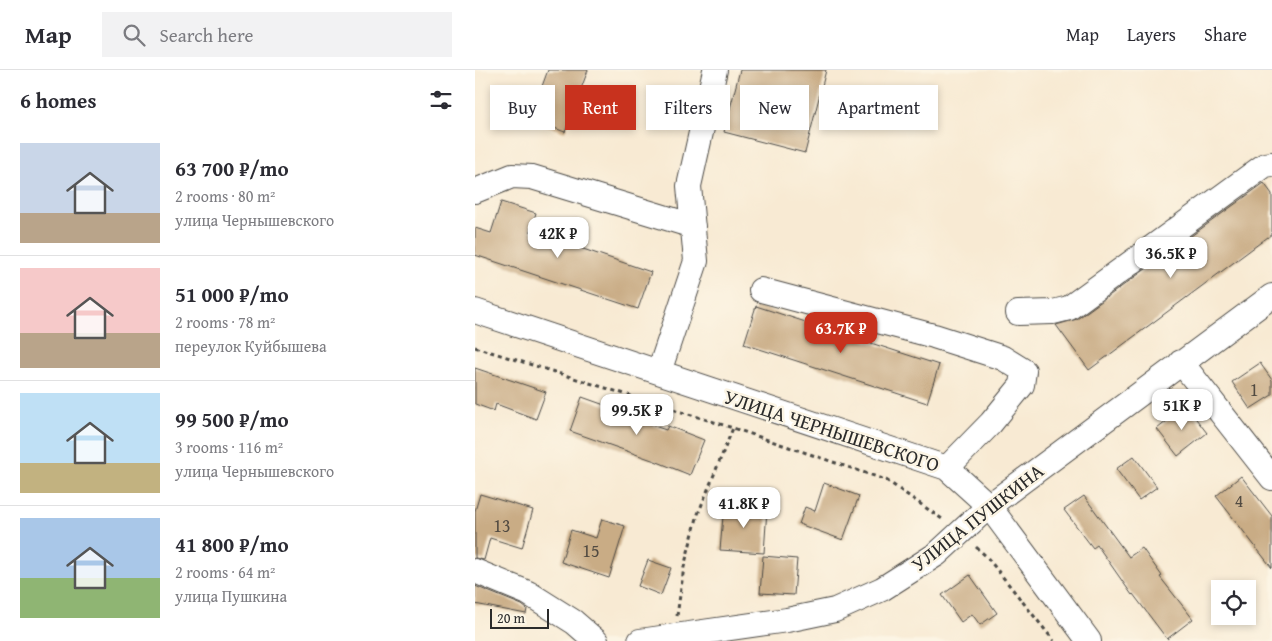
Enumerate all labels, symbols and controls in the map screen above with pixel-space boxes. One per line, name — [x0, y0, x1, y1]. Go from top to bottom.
search box — [102, 12, 452, 57]
text: Map — [25, 17, 72, 52]
icon: search — [120, 21, 148, 49]
text: Search here — [160, 21, 253, 49]
text: Map — [1066, 21, 1099, 48]
text: Layers — [1127, 21, 1176, 48]
text: Share — [1204, 21, 1247, 48]
text: 6 homes — [20, 85, 96, 116]
chip: Buy — [490, 85, 555, 130]
chip: Rent — [565, 85, 636, 130]
chip: Filters — [646, 85, 730, 130]
chip: New — [740, 85, 809, 130]
chip: Apartment — [819, 85, 938, 130]
icon: filters — [427, 86, 455, 114]
text: 63 700 ₽/mo — [175, 153, 289, 184]
icon: home — [60, 163, 120, 223]
text: 2 rooms · 80 m² — [175, 184, 275, 208]
text: улица Чернышевского — [175, 208, 334, 232]
pin: 42K ₽ — [523, 216, 593, 259]
text: 42K ₽ — [539, 221, 577, 245]
pin: 36.5K ₽ — [1125, 236, 1217, 279]
text: 36.5K ₽ — [1145, 241, 1197, 265]
text: 51 000 ₽/mo — [175, 279, 289, 310]
icon: home — [60, 288, 120, 348]
text: 2 rooms · 78 m² — [175, 310, 275, 334]
pin: 63.7K ₽ — [795, 312, 887, 354]
text: 63.7K ₽ — [815, 316, 867, 340]
text: переулок Куйбышева — [175, 334, 327, 358]
house number: 1 — [1250, 376, 1258, 403]
street label: УЛИЦА ЧЕРНЫШЕВСКОГО — [721, 381, 943, 479]
pin: 51K ₽ — [1147, 388, 1217, 431]
text: 51K ₽ — [1163, 393, 1201, 417]
pin: 99.5K ₽ — [591, 394, 683, 436]
text: 99.5K ₽ — [611, 398, 663, 422]
text: 99 500 ₽/mo — [175, 404, 289, 435]
icon: home — [60, 413, 120, 473]
text: 3 rooms · 116 m² — [175, 435, 283, 459]
street label: УЛИЦА ПУШКИНА — [905, 456, 1049, 578]
text: улица Чернышевского — [175, 459, 334, 483]
pin: 41.8K ₽ — [698, 486, 790, 529]
house number: 4 — [1235, 487, 1243, 514]
text: 41.8K ₽ — [718, 491, 770, 515]
house number: 13 — [493, 512, 511, 539]
text: 41 800 ₽/mo — [175, 529, 289, 560]
house number: 15 — [582, 537, 600, 564]
icon: home — [60, 538, 120, 598]
text: 2 rooms · 64 m² — [175, 560, 275, 584]
map controls — [1211, 580, 1256, 625]
button: locate — [1211, 580, 1256, 625]
text: улица Пушкина — [175, 584, 287, 608]
scale bar — [490, 606, 549, 629]
text: 20 m — [497, 608, 525, 628]

